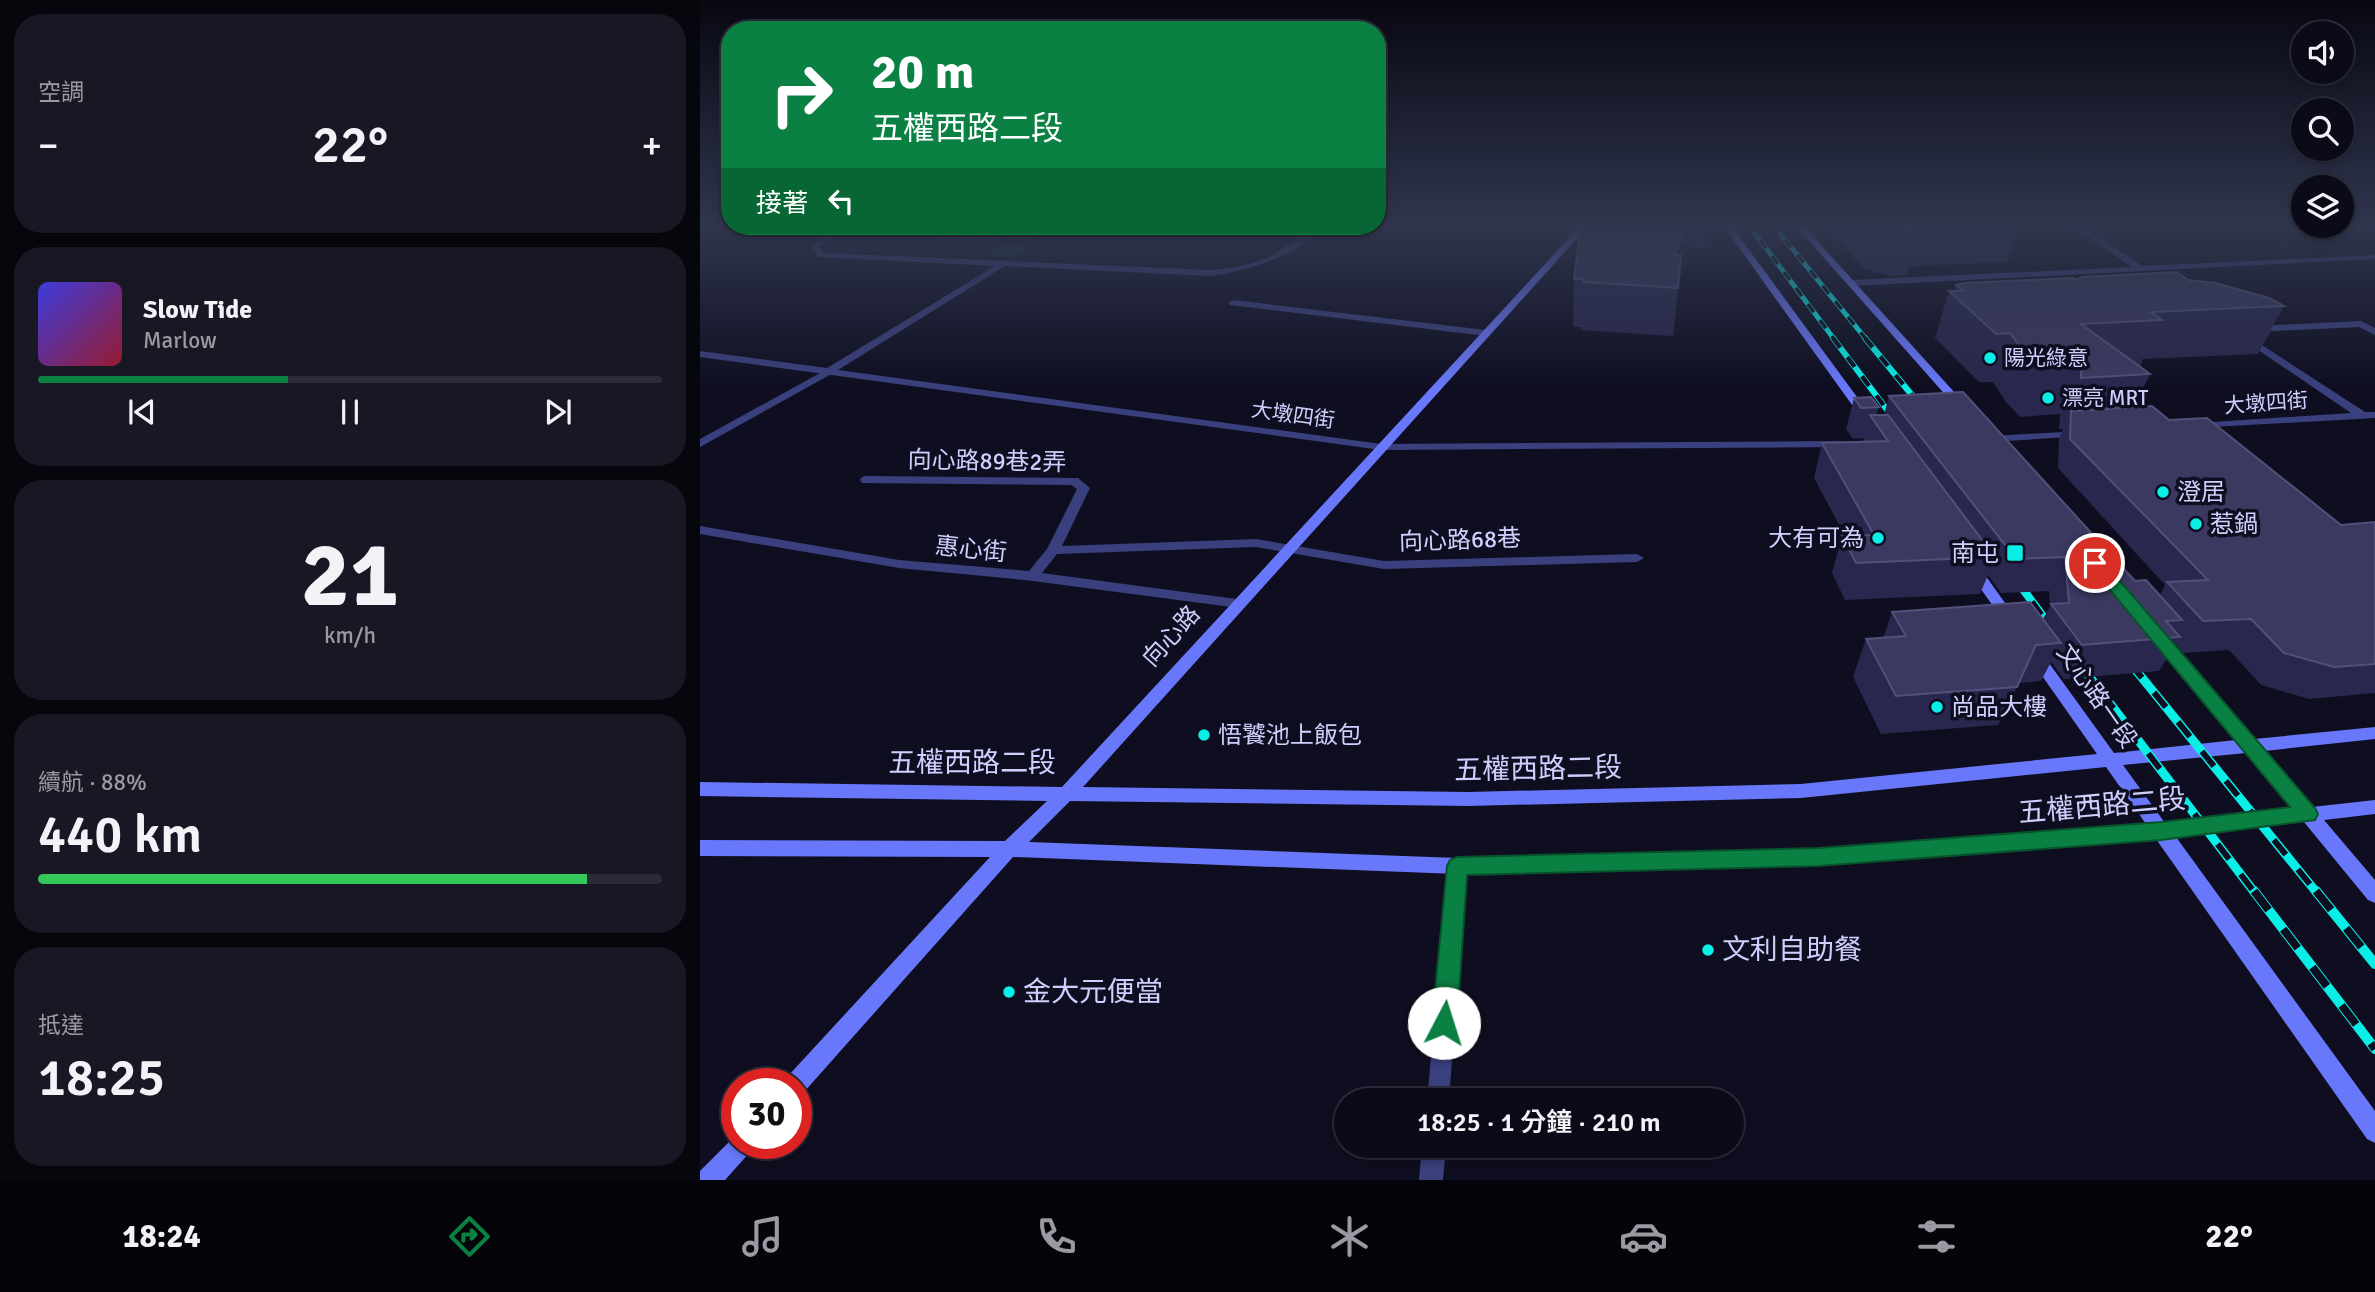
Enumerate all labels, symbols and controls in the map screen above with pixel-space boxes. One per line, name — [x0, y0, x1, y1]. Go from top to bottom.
map controls — [2291, 21, 2354, 238]
button: sound — [2291, 21, 2354, 84]
text: 20 m — [871, 42, 974, 102]
icon: right — [756, 49, 847, 140]
text: 空調 — [38, 78, 84, 107]
button: search — [2291, 98, 2354, 161]
text: 五權西路二段 — [871, 109, 1063, 148]
text: 22° — [312, 113, 388, 177]
text: − — [38, 122, 59, 169]
text: + — [641, 122, 662, 169]
button: layers — [2291, 175, 2354, 238]
icon: left — [822, 182, 860, 220]
text: 接著 — [756, 188, 808, 220]
text: Slow Tide — [143, 294, 252, 326]
text: Marlow — [143, 326, 217, 355]
place label: 陽光綠意 — [2004, 345, 2088, 371]
marker: 陽光綠意 — [1982, 350, 1998, 366]
place label: 漂亮 MRT — [2062, 385, 2149, 411]
street label: 大墩四街 — [2223, 387, 2309, 419]
marker: 漂亮 MRT — [2040, 390, 2056, 406]
icon: previous — [123, 393, 161, 431]
icon: pause — [331, 393, 369, 431]
icon: next — [539, 393, 577, 431]
street label: 大墩四街 — [1250, 396, 1336, 434]
street label: 向心路89巷2弄 — [907, 445, 1067, 477]
place label: 澄居 — [2177, 477, 2225, 507]
marker: 澄居 — [2155, 484, 2171, 500]
place label: 惹鍋 — [2210, 509, 2258, 539]
marker: 惹鍋 — [2188, 516, 2204, 532]
text: 21 — [301, 519, 399, 632]
street label: 向心路68巷 — [1399, 523, 1521, 557]
place label: 大有可為 — [1768, 523, 1864, 553]
street label: 惠心街 — [934, 530, 1008, 568]
marker: 大有可為 — [1870, 530, 1886, 546]
pin — [2065, 533, 2125, 593]
place label: 南屯 — [1951, 538, 1999, 568]
marker: 南屯 — [2005, 543, 2025, 563]
icon: arrive — [2076, 544, 2114, 582]
street label: 向心路 — [1136, 599, 1206, 673]
text: km/h — [324, 621, 376, 650]
street label: 文心路一段 — [2050, 638, 2144, 754]
place label: 尚品大樓 — [1951, 692, 2047, 722]
marker: 尚品大樓 — [1929, 699, 1945, 715]
place label: 悟饕池上飯包 — [1218, 720, 1362, 750]
marker: 悟饕池上飯包 — [1196, 727, 1212, 743]
street label: 五權西路二段 — [888, 746, 1056, 780]
street label: 五權西路二段 — [1454, 751, 1622, 787]
text: 續航 · 88% — [38, 768, 147, 797]
street label: 五權西路二段 — [2017, 782, 2187, 830]
text: 440 km — [38, 803, 202, 867]
place label: 文利自助餐 — [1722, 933, 1862, 967]
marker: 文利自助餐 — [1700, 942, 1716, 958]
place label: 金大元便當 — [1023, 975, 1163, 1009]
marker: 金大元便當 — [1001, 984, 1017, 1000]
position arrow — [1407, 986, 1481, 1060]
text: 抵達 — [38, 1011, 84, 1040]
text: 18:25 — [38, 1046, 165, 1110]
speed limit sign: 30 — [721, 1068, 812, 1159]
text: 18:25 · 1 分鐘 · 210 m — [1417, 1107, 1661, 1139]
icon: directions — [445, 1212, 494, 1261]
icon: music — [738, 1212, 787, 1261]
icon: phone — [1032, 1212, 1081, 1261]
icon: climate — [1325, 1212, 1374, 1261]
icon: car — [1619, 1212, 1668, 1261]
icon: filters — [1912, 1212, 1961, 1261]
text: 18:24 — [122, 1217, 201, 1256]
text: 22° — [2205, 1217, 2253, 1256]

